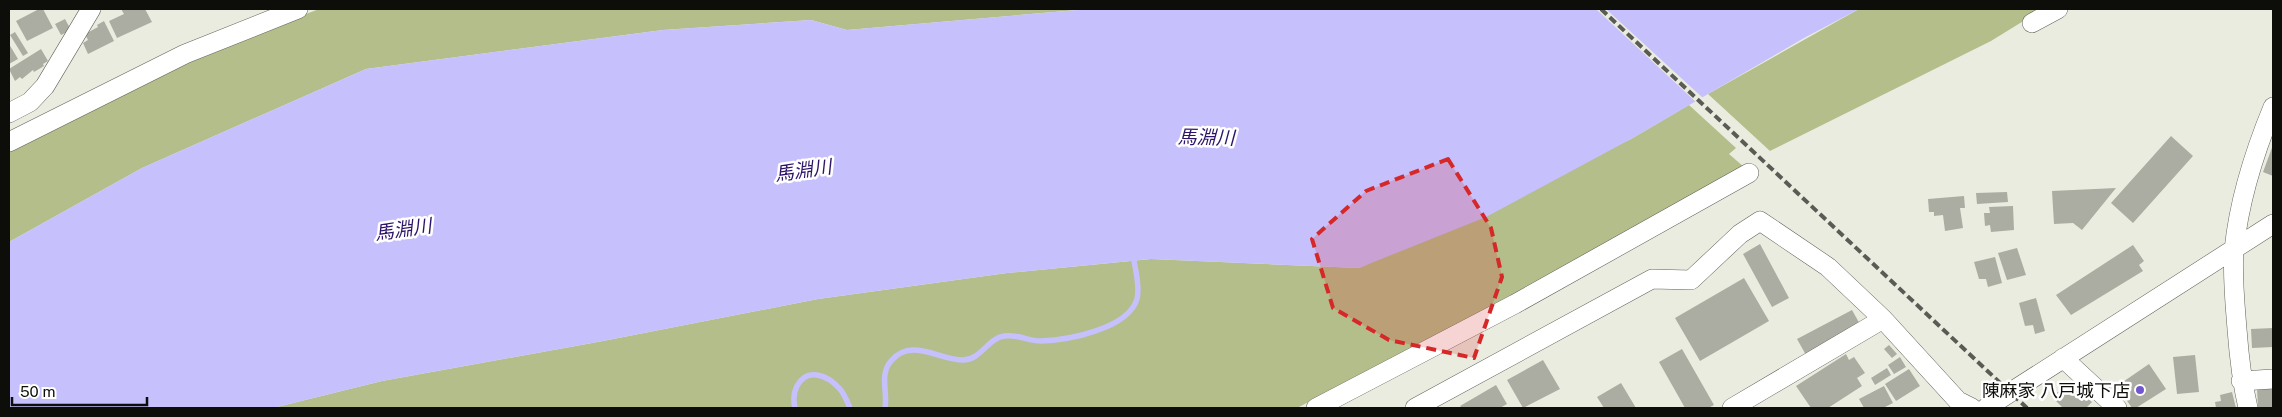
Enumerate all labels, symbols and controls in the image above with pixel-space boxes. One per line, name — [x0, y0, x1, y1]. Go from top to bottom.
water label: 馬淵川 — [1177, 126, 1237, 149]
water label: 馬淵川 — [773, 155, 835, 185]
water label: 馬淵川 — [373, 214, 435, 244]
scale bar — [12, 374, 148, 406]
place label: 陳麻家 八戸城下店 — [1982, 380, 2130, 401]
text: 50 m — [20, 383, 55, 400]
marker: 陳麻家 八戸城下店 — [2134, 384, 2146, 396]

